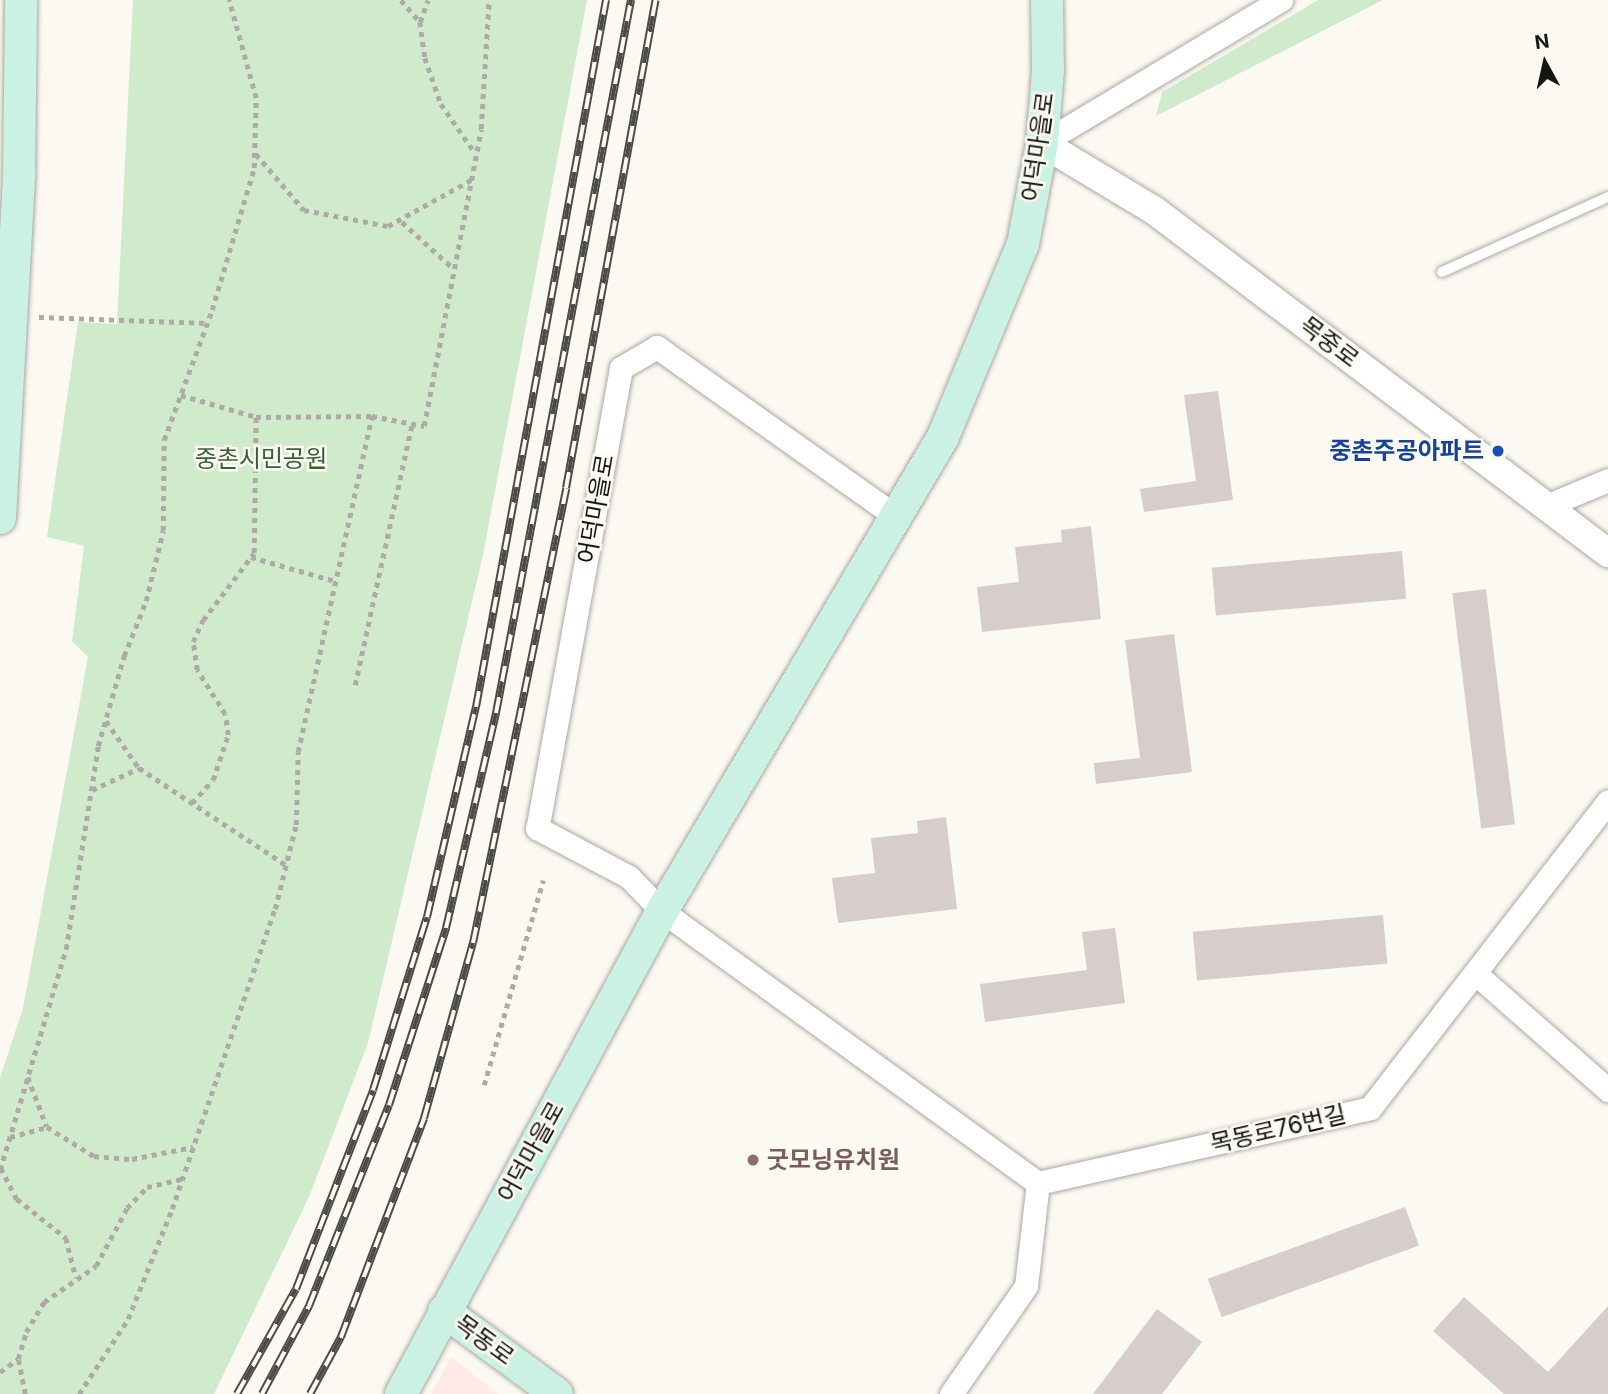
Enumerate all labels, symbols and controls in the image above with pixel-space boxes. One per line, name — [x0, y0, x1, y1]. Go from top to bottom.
north arrow — [1510, 28, 1580, 98]
text: N — [1533, 29, 1551, 54]
street label: 어덕마을로 — [1016, 90, 1060, 204]
street label: 목중로 — [1294, 311, 1364, 373]
place label: 중촌주공아파트 — [1329, 437, 1484, 465]
marker: 중촌주공아파트 — [1490, 443, 1506, 459]
park label: 중촌시민공원 — [195, 445, 327, 473]
street label: 어덕마을로 — [572, 452, 620, 566]
street label: 어덕마을로 — [492, 1097, 570, 1207]
street label: 목동로76번길 — [1207, 1099, 1349, 1159]
place label: 굿모닝유치원 — [767, 1146, 899, 1174]
marker: 굿모닝유치원 — [745, 1152, 761, 1168]
street label: 목동로 — [449, 1309, 519, 1371]

